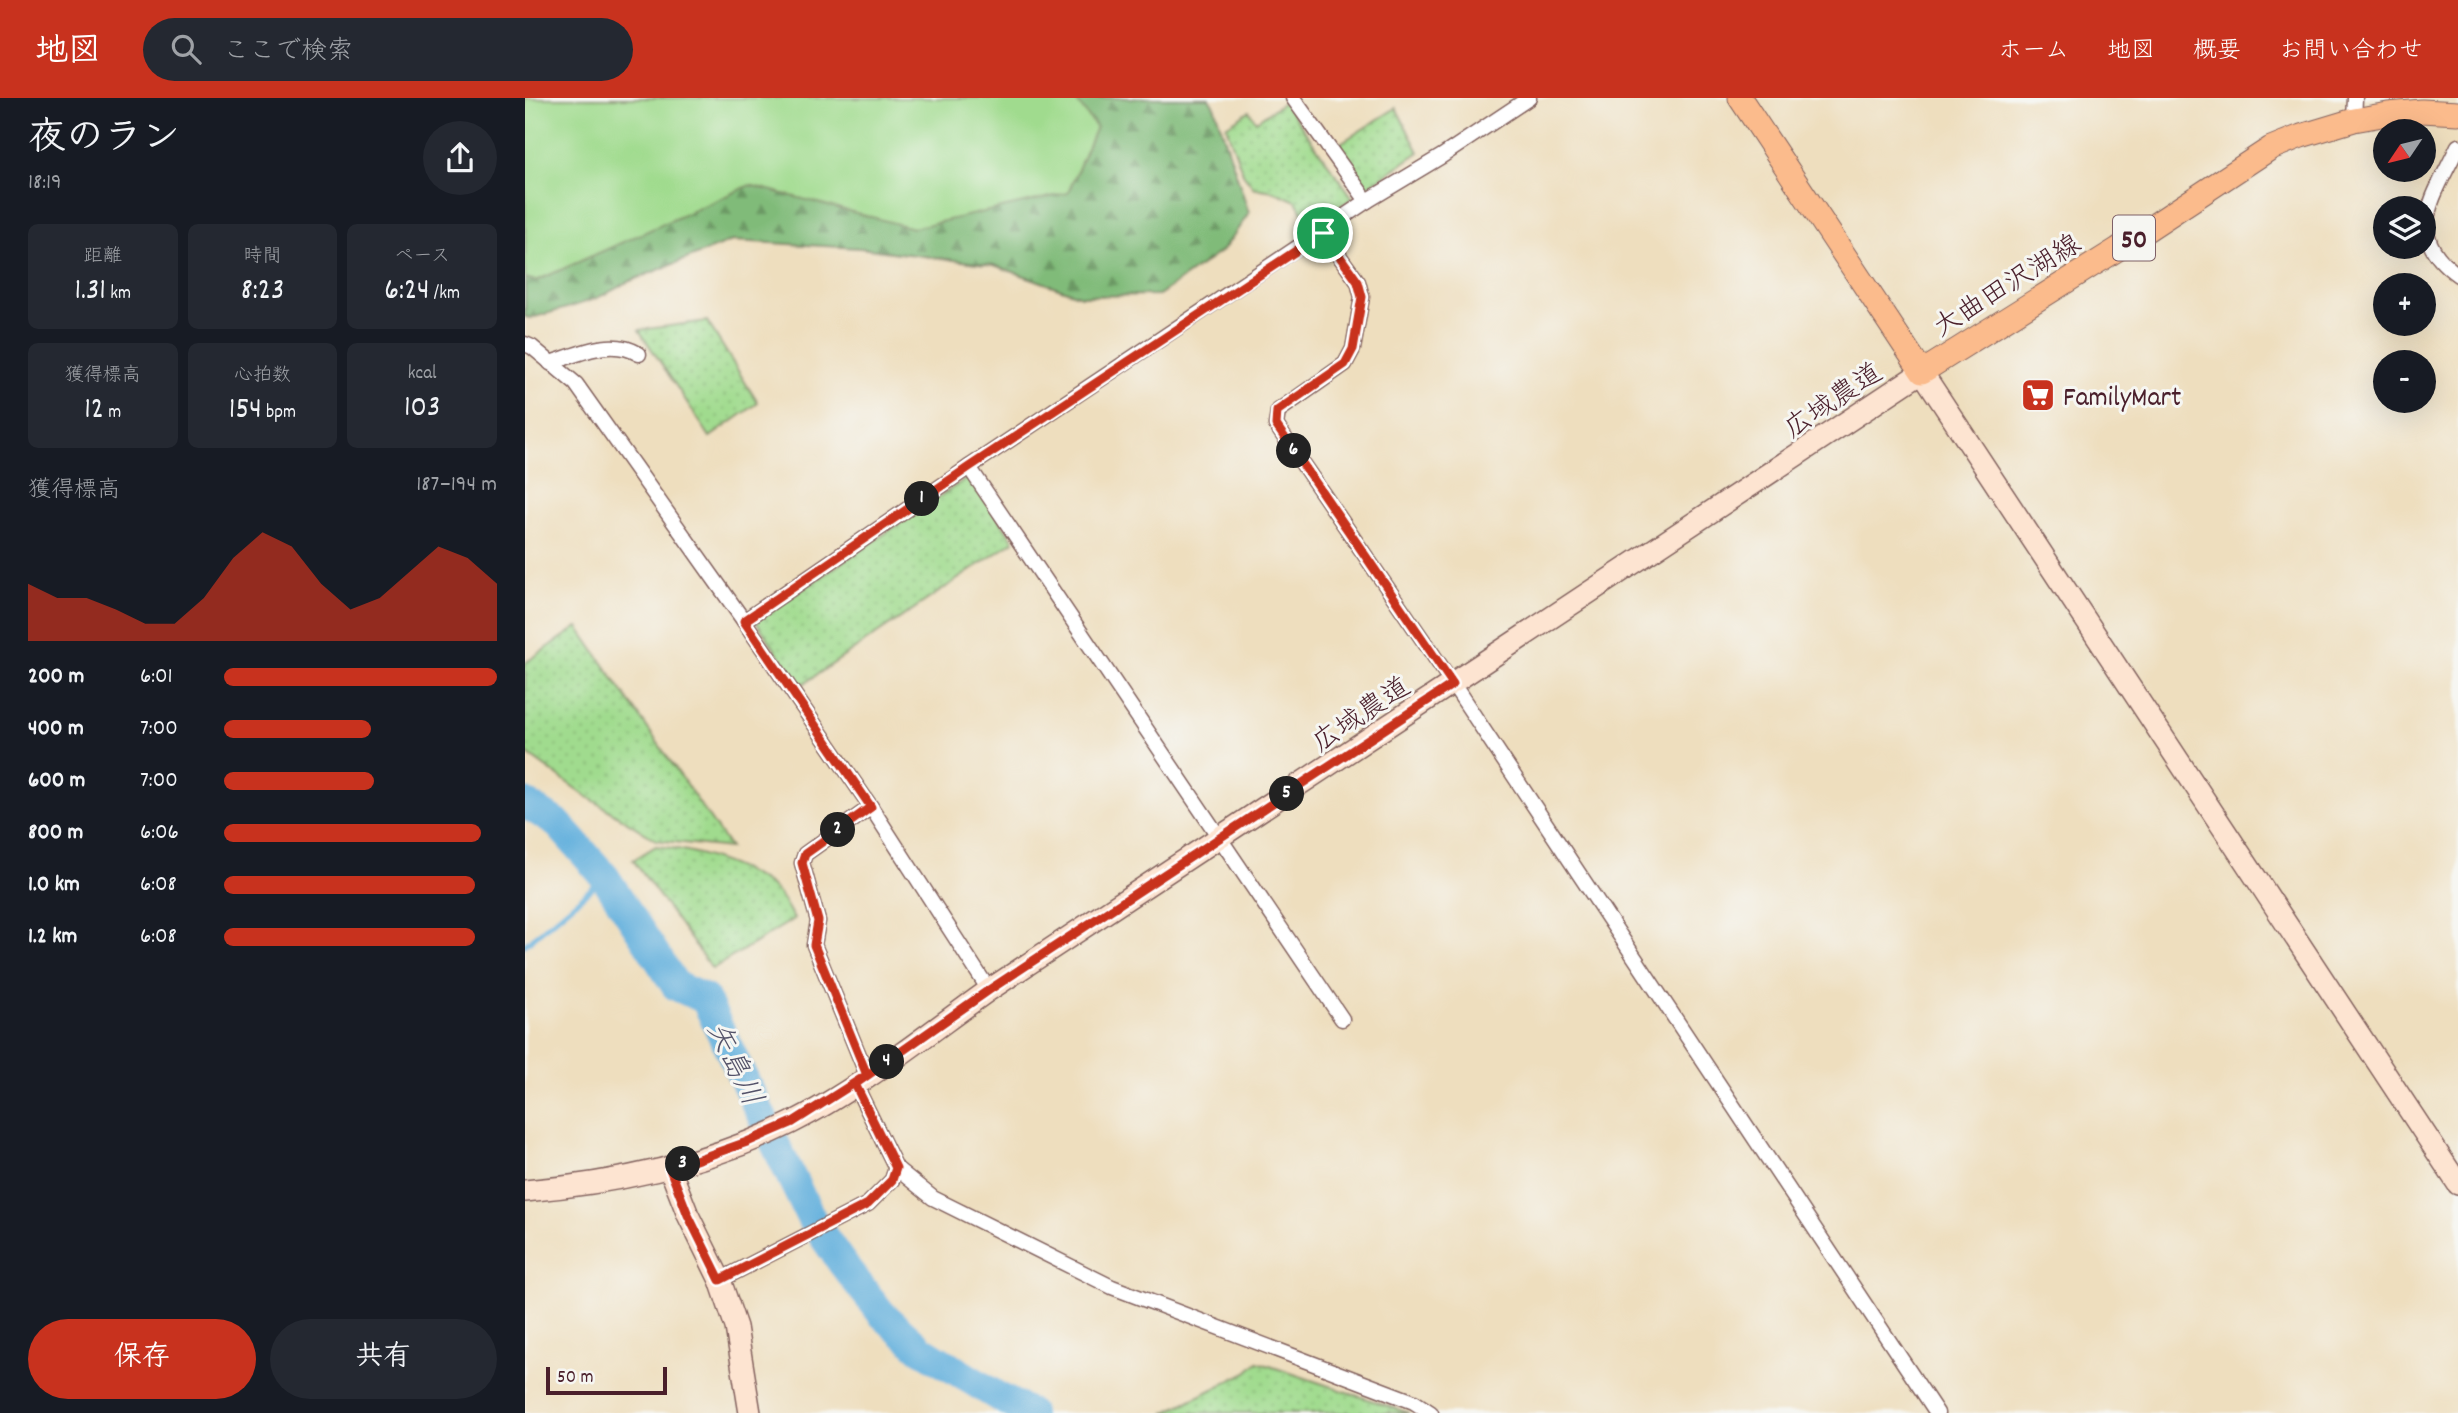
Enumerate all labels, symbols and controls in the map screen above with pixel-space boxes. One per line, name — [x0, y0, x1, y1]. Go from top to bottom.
search box — [143, 18, 633, 81]
text: 地図 — [35, 30, 101, 77]
icon: search — [167, 30, 205, 68]
text: ここで検索 — [223, 34, 353, 71]
text: ホーム — [1998, 35, 2069, 69]
text: 地図 — [2107, 35, 2155, 69]
text: 概要 — [2193, 35, 2241, 69]
text: お問い合わせ — [2279, 35, 2423, 69]
text: 夜のラン — [28, 113, 180, 168]
north arrow — [2373, 119, 2436, 182]
map controls — [2373, 119, 2436, 413]
button: share — [423, 121, 497, 195]
text: 18:19 — [28, 167, 62, 200]
button: layers — [2373, 196, 2436, 259]
pin — [1293, 203, 1353, 263]
icon: arrive — [1304, 214, 1342, 252]
road number: 50 — [2113, 216, 2155, 260]
street label: 大曲田沢湖線 — [1927, 227, 2090, 350]
text: 距離 — [84, 244, 122, 271]
text: 時間 — [243, 244, 282, 271]
text: ペース — [394, 244, 450, 271]
text: 1.31 — [75, 271, 106, 314]
text: 8:23 — [241, 271, 284, 314]
text: 6:24 — [384, 271, 429, 314]
button: + — [2373, 273, 2436, 336]
text: km — [106, 281, 131, 308]
text: /km — [429, 281, 460, 308]
button: − — [2373, 350, 2436, 413]
street label: 広域農道 — [1777, 355, 1892, 451]
text: kcal — [408, 361, 437, 388]
text: 獲得標高 — [65, 363, 141, 390]
text: 心拍数 — [234, 363, 291, 390]
supermarket icon: FamilyMart — [2019, 376, 2057, 414]
place label: FamilyMart — [2063, 380, 2181, 420]
text: 103 — [404, 388, 440, 431]
text: 12 — [84, 390, 104, 433]
text: 154 — [229, 390, 262, 433]
text: m — [104, 400, 121, 427]
text: bpm — [262, 400, 296, 427]
pin: 6 — [1277, 434, 1311, 468]
text: 6 — [1289, 437, 1298, 464]
text: 187–194 m — [416, 469, 497, 502]
text: 獲得標高 — [28, 475, 120, 508]
pin: 1 — [905, 482, 939, 516]
text: 1 — [919, 485, 924, 512]
text: 200 m — [28, 661, 84, 694]
text: 6:01 — [140, 661, 173, 694]
street label: 広域農道 — [1305, 669, 1420, 765]
text: 400 m — [28, 713, 84, 746]
text: 7:00 — [140, 713, 178, 746]
text: 600 m — [28, 765, 85, 798]
text: 7:00 — [140, 765, 178, 798]
pin: 5 — [1269, 776, 1305, 812]
text: 5 — [1282, 780, 1291, 807]
pin: 2 — [821, 812, 855, 848]
text: 2 — [833, 816, 842, 843]
text: 800 m — [28, 817, 83, 850]
text: 6:06 — [140, 817, 179, 850]
text: 1.0 km — [28, 869, 80, 902]
text: 6:08 — [140, 869, 177, 902]
text: 1.2 km — [28, 921, 77, 954]
text: 6:08 — [140, 921, 177, 954]
water label: 矢島川 — [693, 1015, 771, 1115]
pin: 4 — [869, 1044, 905, 1080]
text: 4 — [883, 1048, 890, 1075]
pin: 3 — [665, 1146, 701, 1182]
text: 3 — [678, 1150, 687, 1177]
button: 保存 — [28, 1319, 256, 1399]
button: 共有 — [270, 1319, 497, 1399]
scale bar — [546, 1364, 667, 1396]
text: 50 m — [557, 1365, 594, 1392]

